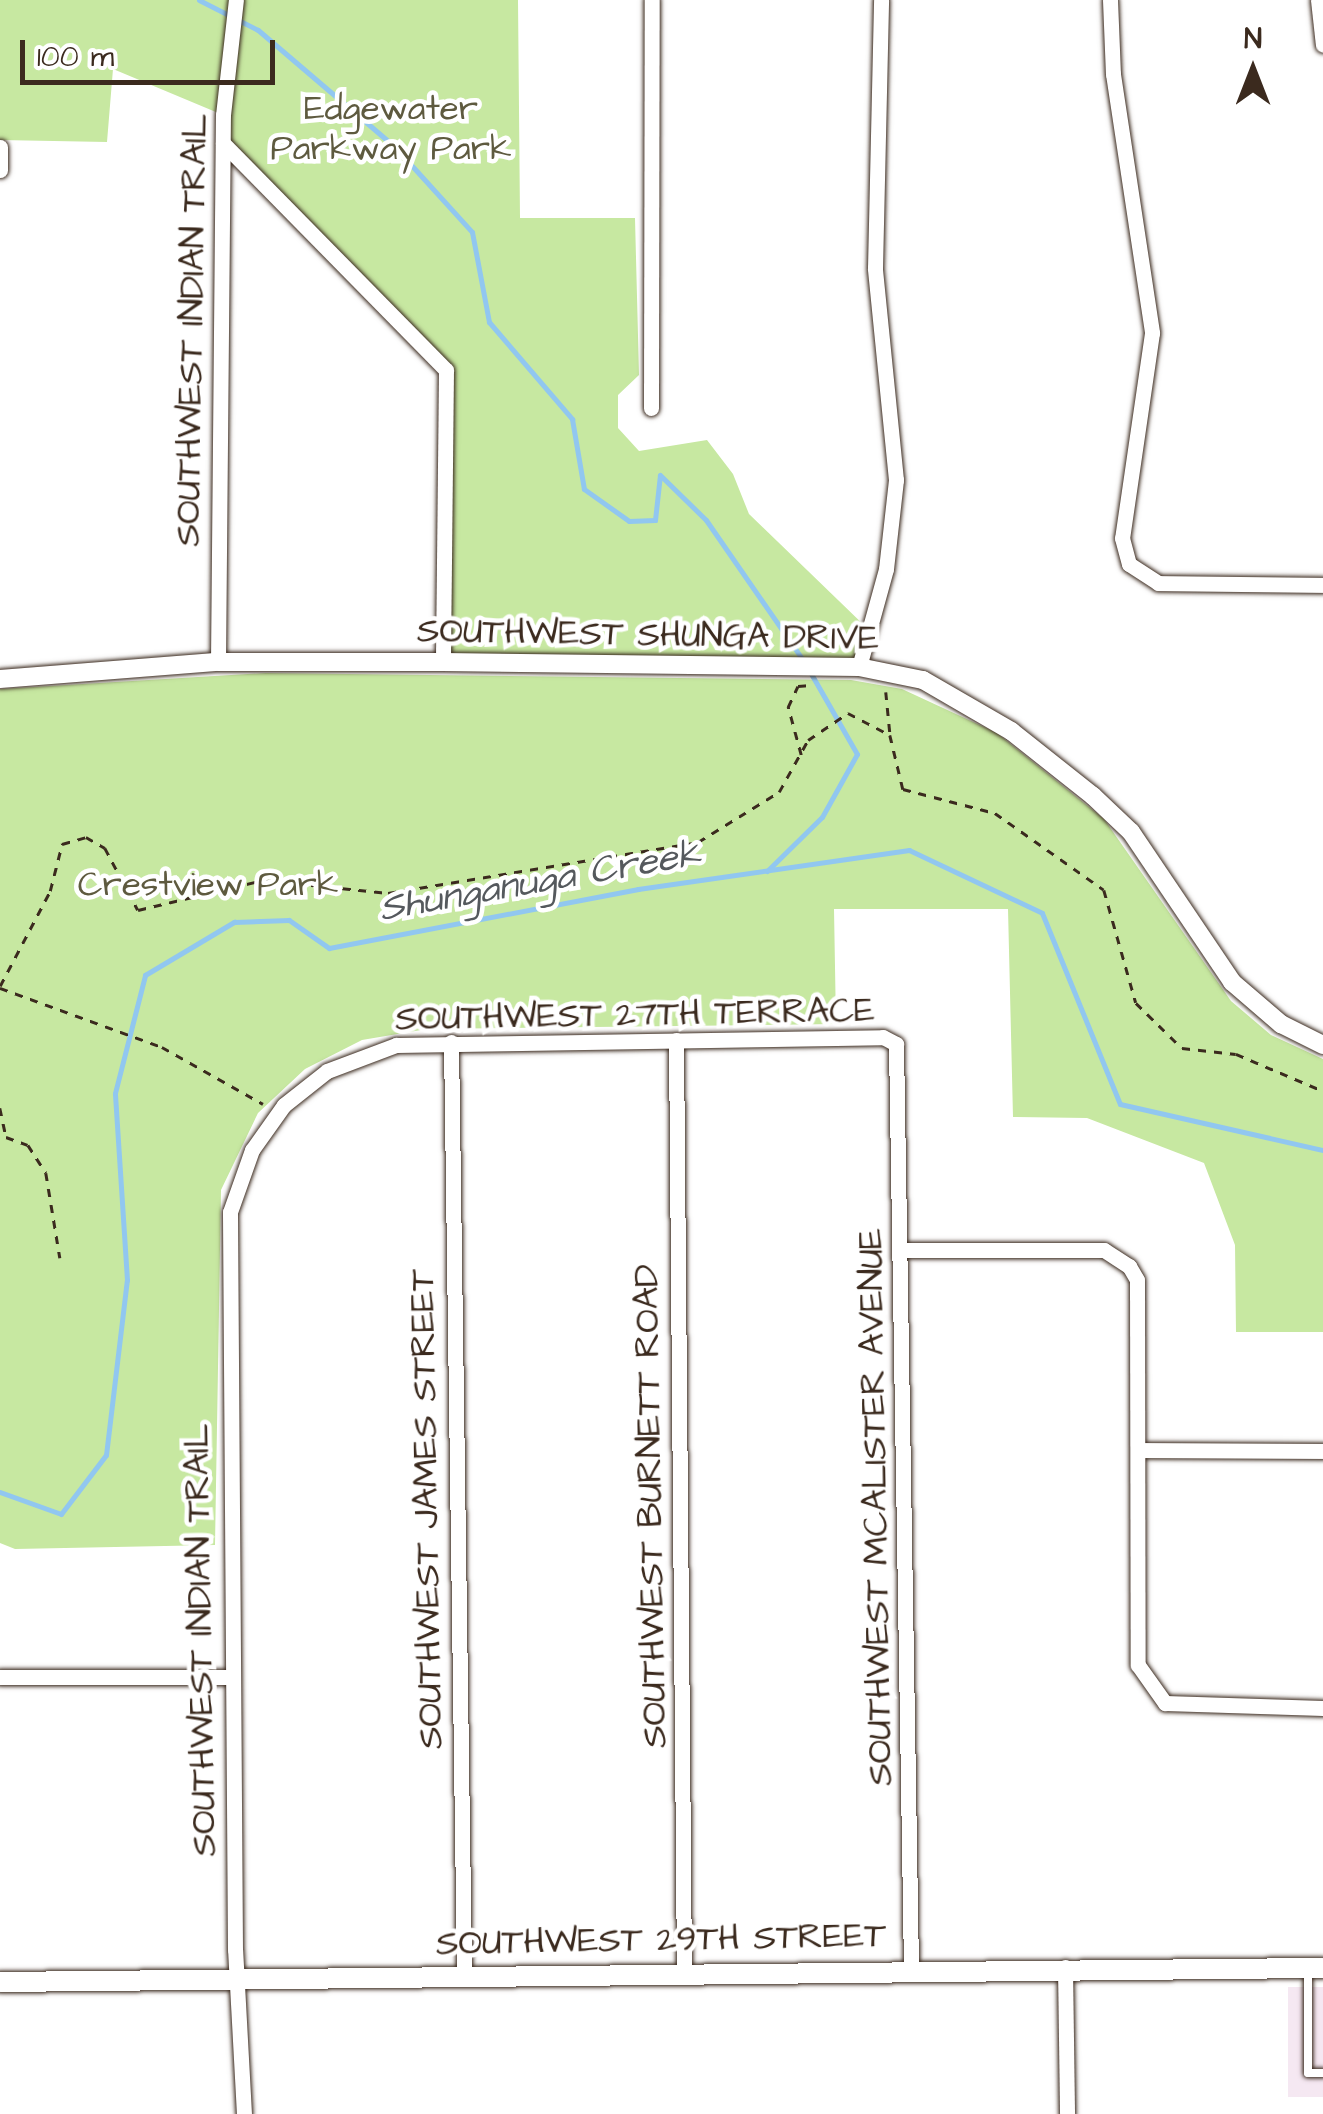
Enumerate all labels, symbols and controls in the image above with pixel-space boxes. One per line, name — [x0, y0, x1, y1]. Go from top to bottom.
scale bar — [25, 20, 280, 82]
north arrow — [1203, 20, 1303, 120]
text: N — [1244, 20, 1262, 59]
text: 100 m — [37, 36, 114, 78]
park label: Edgewater Parkway Park — [270, 88, 512, 170]
street label: SOUTHWEST INDIAN TRAIL — [167, 113, 217, 547]
street label: SOUTHWEST SHUNGA DRIVE — [417, 610, 879, 660]
water label: Shunganuga Creek — [376, 831, 704, 933]
park label: Crestview Park — [78, 864, 338, 906]
street label: SOUTHWEST 27TH TERRACE — [395, 990, 875, 1040]
street label: SOUTHWEST MCALISTER AVENUE — [850, 1228, 902, 1786]
street label: SOUTHWEST BURNETT ROAD — [626, 1264, 676, 1748]
street label: SOUTHWEST JAMES STREET — [402, 1269, 452, 1749]
street label: SOUTHWEST INDIAN TRAIL — [176, 1423, 226, 1857]
street label: SOUTHWEST 29TH STREET — [436, 1915, 886, 1965]

